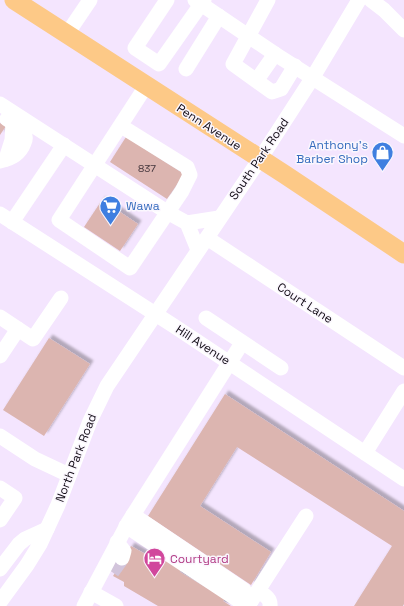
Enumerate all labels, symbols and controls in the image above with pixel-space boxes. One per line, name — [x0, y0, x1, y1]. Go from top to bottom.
street label: Penn Avenue — [174, 100, 244, 154]
street label: South Park Road — [226, 115, 292, 203]
place label: Anthony's Barber Shop — [296, 137, 368, 167]
shop icon: Anthony's Barber Shop — [370, 139, 396, 172]
house number: 837 — [138, 162, 156, 175]
supermarket icon: Wawa — [98, 193, 124, 226]
place label: Wawa — [126, 198, 160, 214]
street label: Court Lane — [274, 279, 336, 327]
street label: Hill Avenue — [173, 321, 233, 369]
street label: North Park Road — [52, 412, 100, 504]
hotel icon: Courtyard — [142, 546, 168, 579]
place label: Courtyard — [170, 551, 229, 567]

